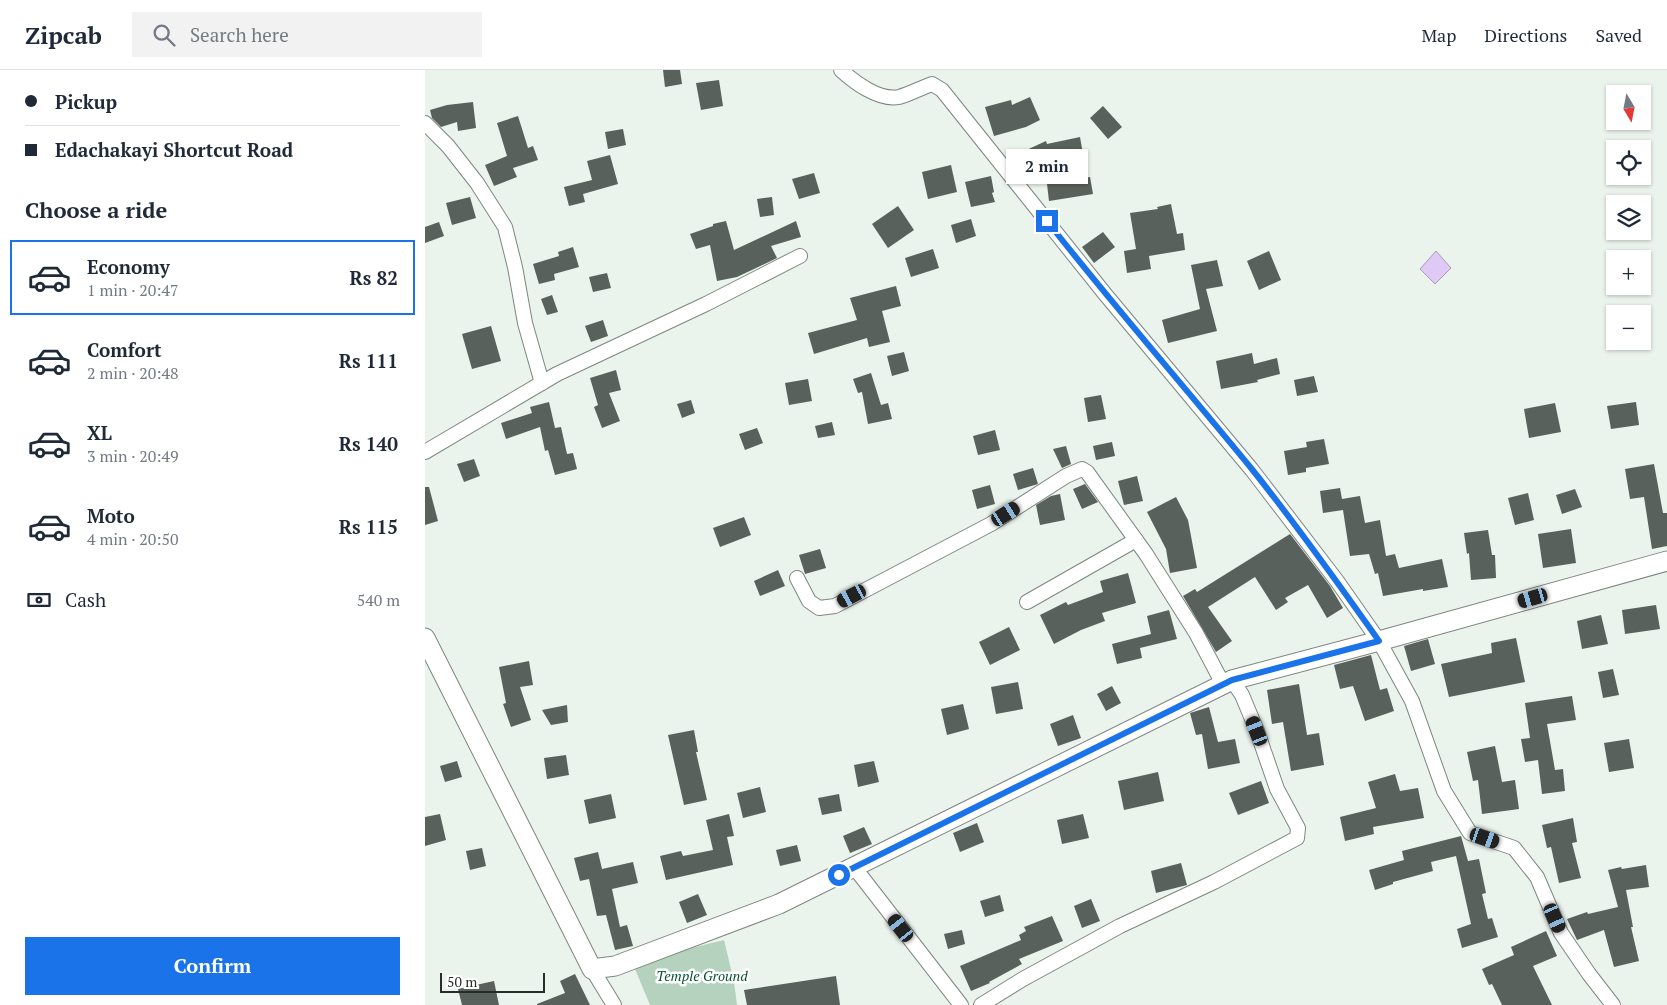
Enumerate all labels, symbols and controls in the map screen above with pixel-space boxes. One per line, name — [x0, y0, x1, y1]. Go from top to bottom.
search box — [132, 12, 482, 57]
text: Zipcab — [25, 19, 102, 51]
icon: search — [150, 21, 178, 49]
text: Search here — [190, 22, 289, 47]
text: Map — [1421, 23, 1456, 47]
text: Directions — [1484, 23, 1567, 47]
text: Saved — [1595, 23, 1642, 47]
north arrow — [1606, 85, 1651, 130]
map controls — [1606, 85, 1651, 350]
text: Pickup — [55, 89, 117, 114]
text: Edachakayi Shortcut Road — [55, 137, 293, 162]
button: locate — [1606, 140, 1651, 185]
callout: 2 min — [1006, 148, 1088, 184]
text: 2 min — [1025, 155, 1069, 177]
text: Choose a ride — [25, 195, 167, 224]
button: layers — [1606, 195, 1651, 240]
route end — [1036, 210, 1058, 232]
button: + — [1606, 250, 1651, 295]
text: Economy — [87, 254, 170, 279]
icon: car — [27, 255, 72, 300]
text: Rs 82 — [350, 265, 398, 290]
text: 1 min · 20:47 — [87, 279, 179, 301]
button: − — [1606, 305, 1651, 350]
text: Comfort — [87, 337, 162, 362]
icon: car — [27, 338, 72, 383]
text: Rs 111 — [339, 348, 398, 373]
text: 2 min · 20:48 — [87, 362, 179, 384]
text: XL — [87, 420, 112, 445]
icon: car — [27, 421, 72, 466]
text: Rs 140 — [339, 431, 398, 456]
text: 3 min · 20:49 — [87, 445, 179, 467]
car — [989, 500, 1022, 528]
text: Moto — [87, 503, 135, 528]
icon: car — [27, 504, 72, 549]
text: Rs 115 — [339, 514, 398, 539]
text: 4 min · 20:50 — [87, 528, 179, 550]
car — [835, 582, 868, 610]
icon: cash — [25, 586, 53, 614]
text: Cash — [65, 587, 106, 612]
car — [1516, 587, 1549, 609]
text: 540 m — [357, 589, 400, 611]
car — [1244, 714, 1269, 748]
car — [1468, 826, 1501, 850]
route start — [828, 864, 850, 886]
car — [1542, 901, 1567, 935]
car — [885, 912, 916, 944]
button: Confirm — [25, 937, 400, 995]
park label: Temple Ground — [656, 966, 748, 985]
scale bar — [440, 970, 545, 993]
text: 50 m — [447, 972, 477, 991]

